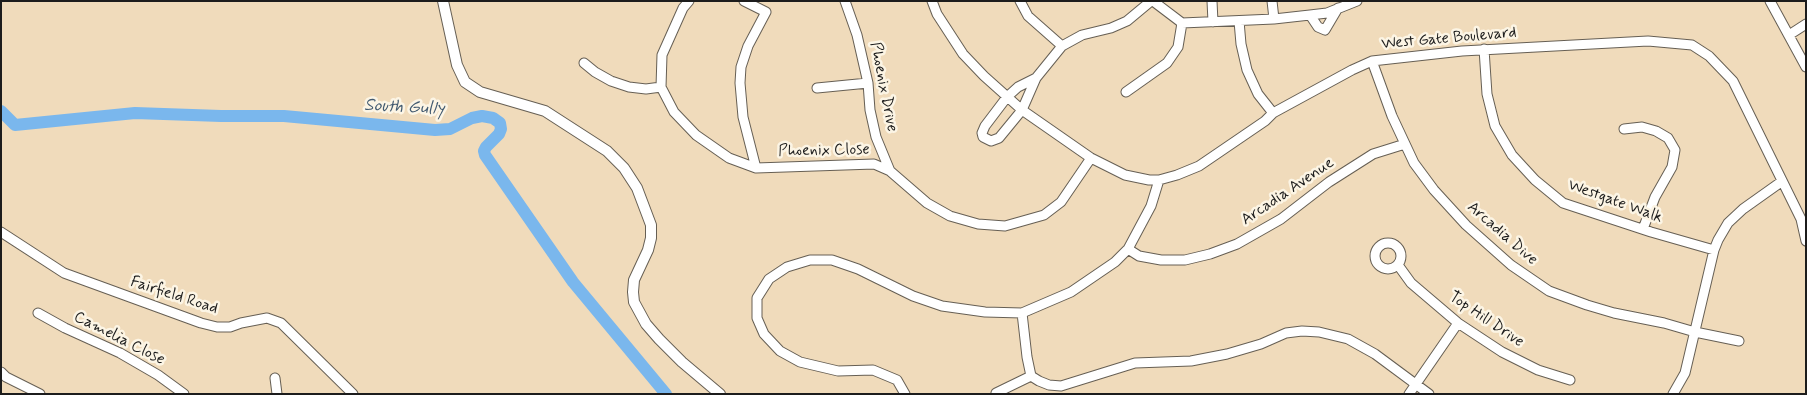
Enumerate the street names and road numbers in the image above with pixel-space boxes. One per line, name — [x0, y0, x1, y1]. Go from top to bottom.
street label: West Gate Boulevard — [1381, 24, 1517, 54]
street label: Phoenix Drive — [865, 41, 901, 133]
street label: Phoenix Close — [778, 141, 870, 161]
street label: Arcadia Avenue — [1238, 154, 1338, 230]
street label: Westgate Walk — [1565, 176, 1665, 228]
street label: Arcadia Dive — [1463, 198, 1541, 270]
street label: Fairfield Road — [128, 273, 220, 319]
street label: Top Hill Drive — [1445, 288, 1527, 352]
street label: Camelia Close — [70, 308, 168, 370]

